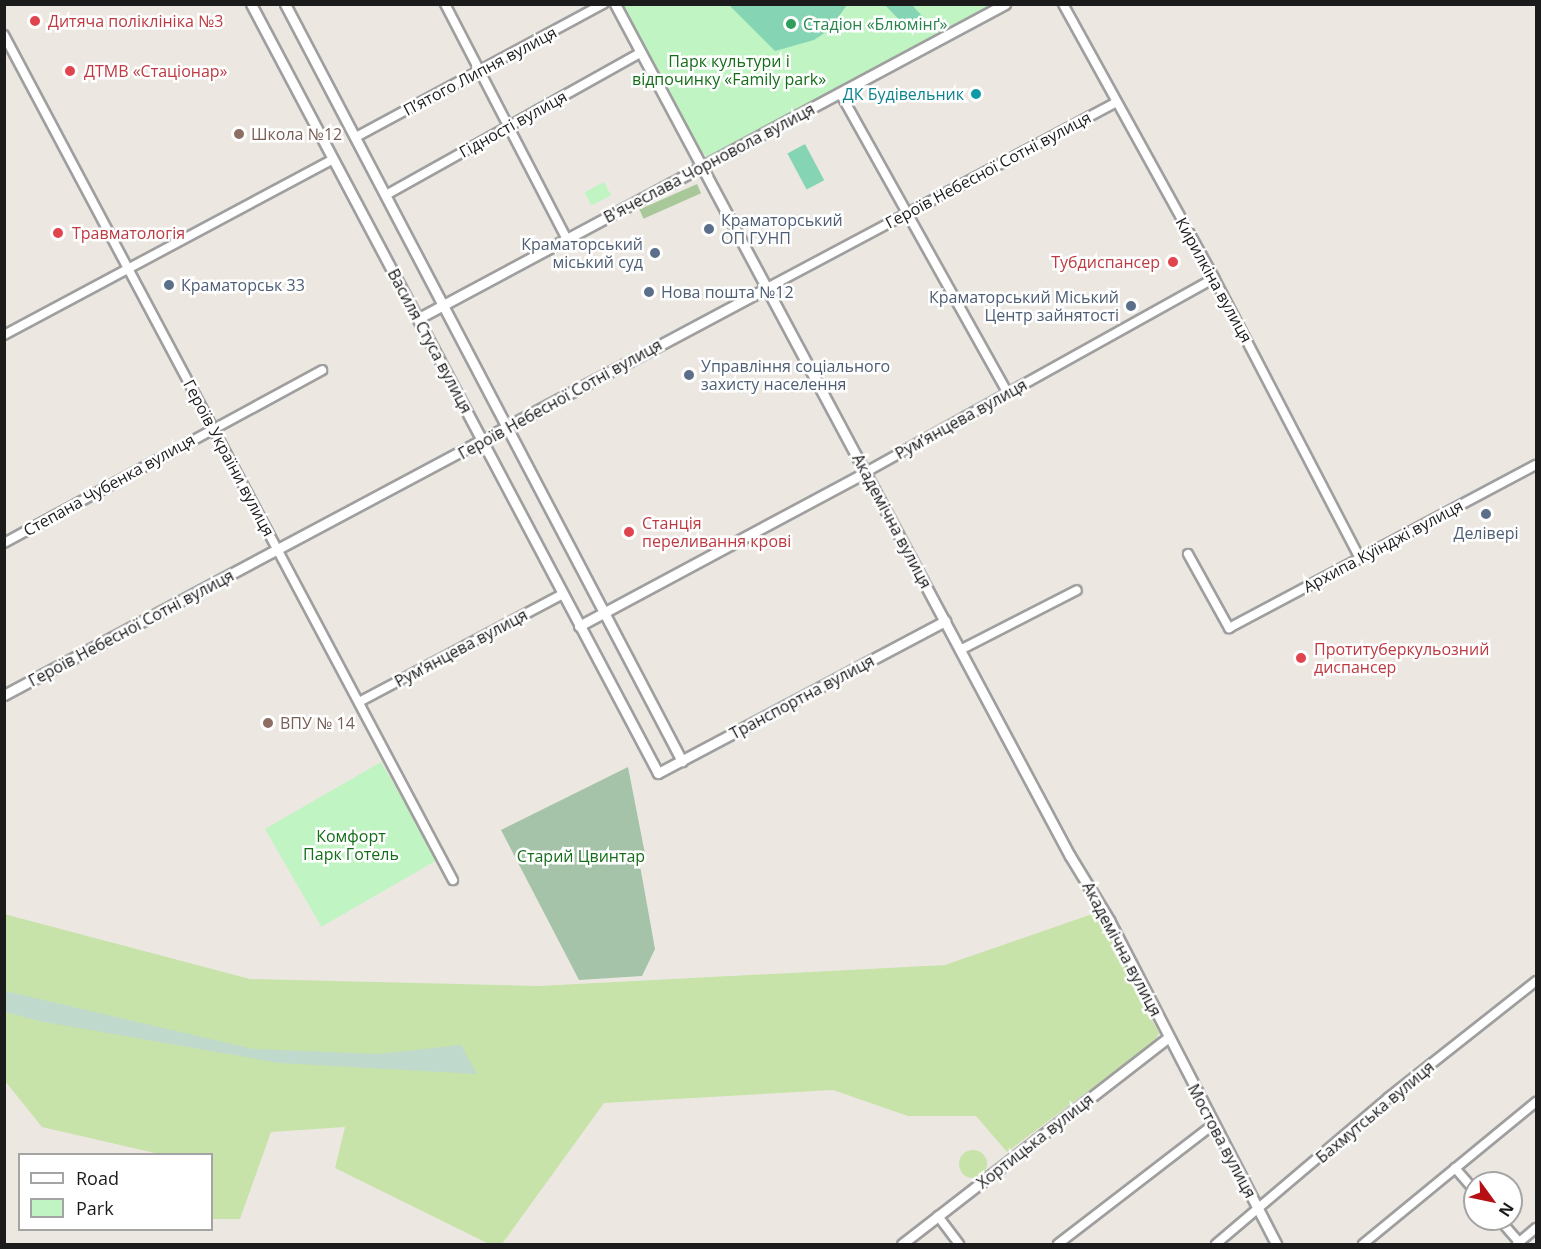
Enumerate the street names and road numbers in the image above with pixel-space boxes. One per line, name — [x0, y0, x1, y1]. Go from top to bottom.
street label: П’ятого Липня вулиця — [400, 22, 560, 120]
street label: Гідності вулиця — [456, 86, 570, 162]
street label: В'ячеслава Чорновола вулиця — [600, 99, 818, 227]
street label: Героїв Небесної Сотні вулиця — [882, 108, 1094, 232]
street label: Кирилкіна вулиця — [1172, 214, 1256, 346]
street label: Василя Стуса вулиця — [384, 265, 476, 417]
street label: Героїв Небесної Сотні вулиця — [455, 335, 665, 463]
street label: Рум’янцева вулиця — [892, 375, 1030, 463]
street label: Героїв України вулиця — [179, 376, 279, 540]
street label: Степана Чубенка вулиця — [20, 430, 198, 540]
street label: Академічна вулиця — [848, 450, 936, 592]
street label: Архипа Куїнджі вулиця — [1300, 496, 1466, 596]
street label: Героїв Небесної Сотні вулиця — [25, 566, 237, 690]
street label: Рум’янцева вулиця — [391, 605, 531, 691]
street label: Транспортна вулиця — [727, 651, 877, 743]
street label: Академічна вулиця — [1078, 878, 1166, 1020]
street label: Бахмутська вулиця — [1312, 1057, 1438, 1167]
street label: Мостова вулиця — [1184, 1081, 1260, 1201]
street label: Хортицька вулиця — [973, 1090, 1097, 1192]

